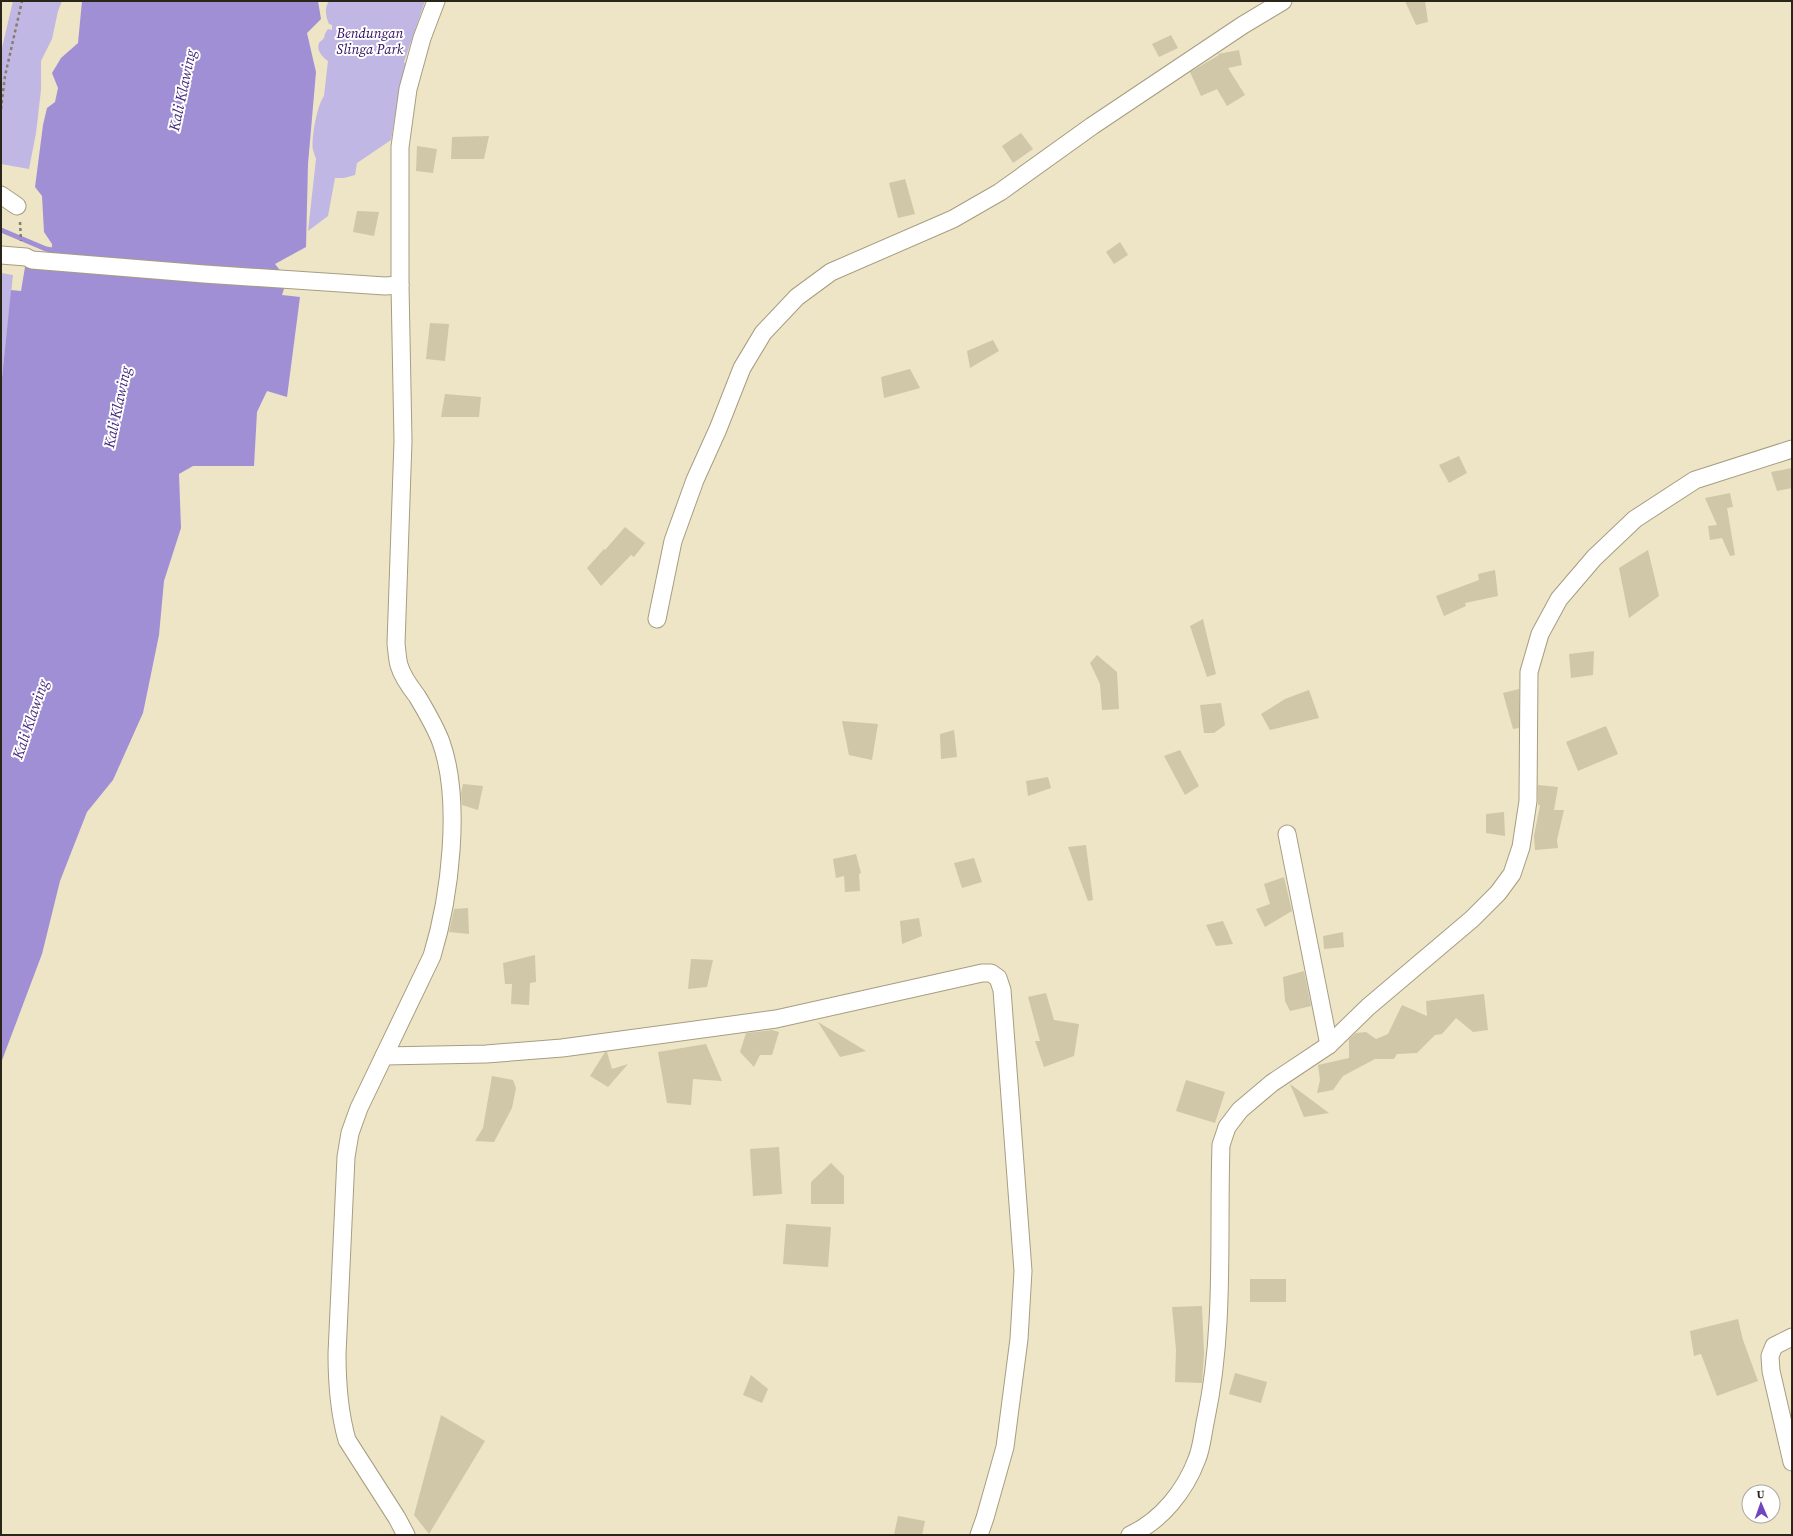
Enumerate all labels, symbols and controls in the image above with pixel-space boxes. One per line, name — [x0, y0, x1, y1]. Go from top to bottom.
park label: Bendungan Slinga Park — [336, 23, 404, 59]
water label: Kali Klawing — [163, 47, 201, 134]
water label: Kali Klawing — [98, 364, 136, 451]
water label: Kali Klawing — [6, 676, 54, 763]
north arrow — [1741, 1484, 1781, 1524]
text: U — [1756, 1487, 1765, 1502]

